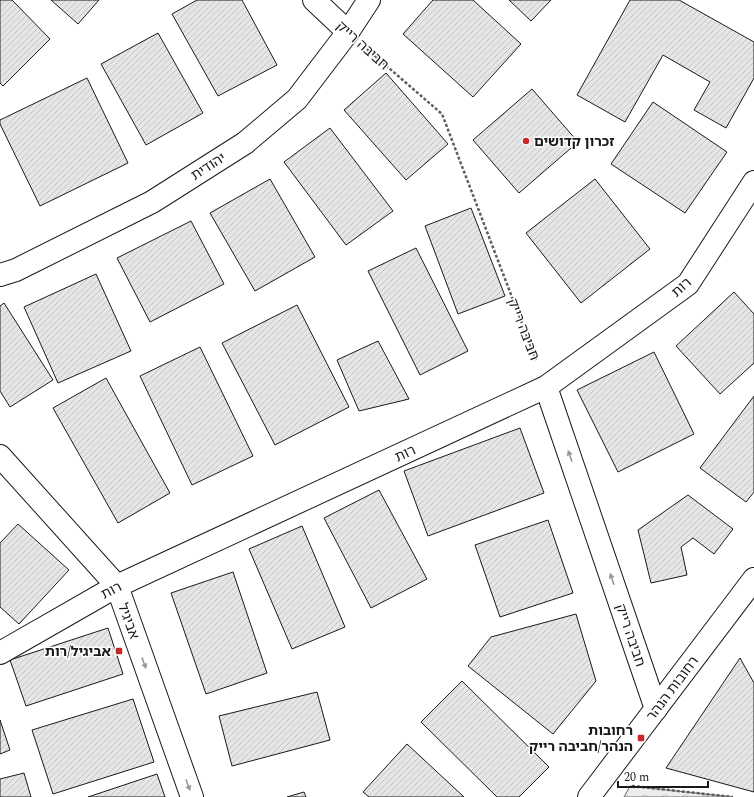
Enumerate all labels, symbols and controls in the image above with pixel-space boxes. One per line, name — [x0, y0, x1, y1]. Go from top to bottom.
street label: חביבה רייק — [331, 16, 394, 75]
place label: זכרון קדושים — [534, 131, 614, 152]
marker: זכרון קדושים — [521, 136, 531, 146]
street label: יהודית — [187, 147, 230, 186]
street label: רות — [666, 272, 696, 302]
street label: חביבה רייק — [502, 295, 545, 363]
street label: רות — [391, 439, 419, 467]
one-way arrow — [567, 450, 573, 462]
one-way arrow — [609, 573, 615, 585]
street label: רות — [97, 576, 125, 605]
street label: אביגיל — [112, 600, 145, 642]
street label: חביבה רייק — [610, 601, 651, 669]
place label: אביגיל/רות — [45, 641, 112, 662]
marker: אביגיל/רות — [114, 646, 124, 656]
street label: רחובות הנהר — [641, 652, 704, 725]
one-way arrow — [142, 657, 148, 669]
place label: רחובות הנהר/חביבה רייק — [529, 720, 633, 757]
marker: רחובות הנהר/חביבה רייק — [636, 733, 646, 743]
scale bar — [618, 763, 708, 789]
text: 20 m — [624, 768, 649, 787]
one-way arrow — [185, 780, 191, 792]

